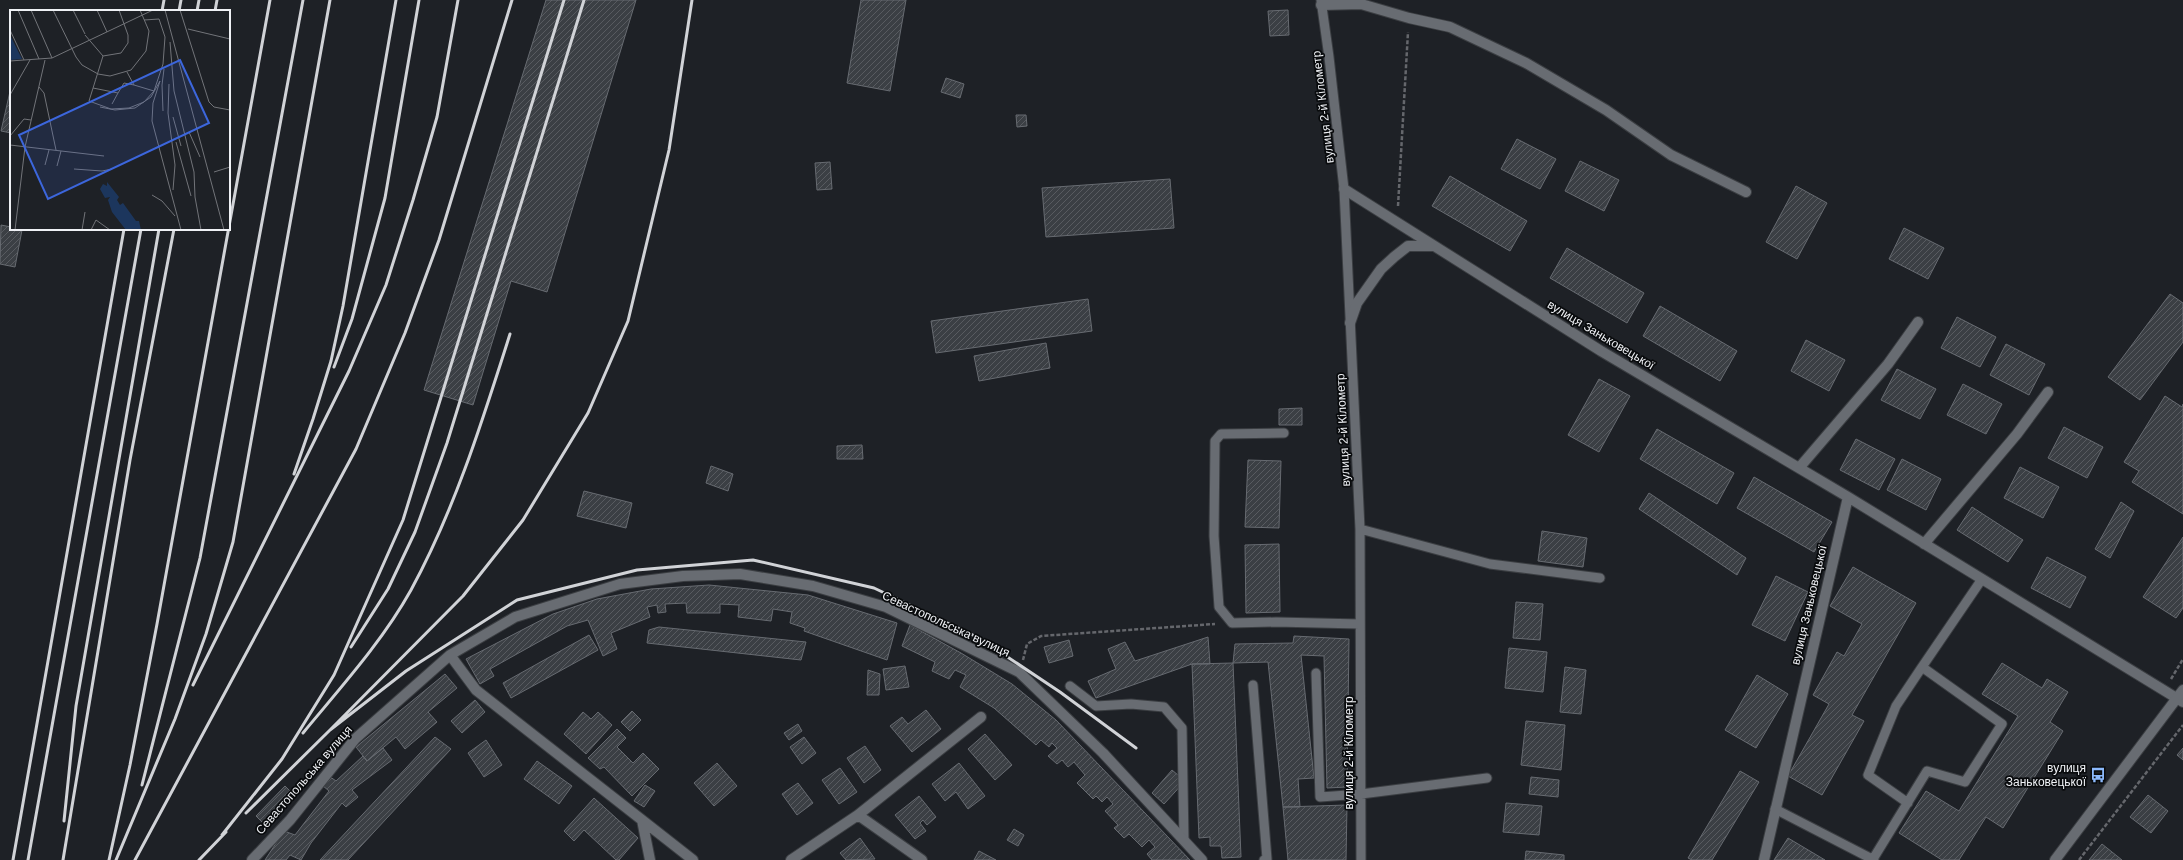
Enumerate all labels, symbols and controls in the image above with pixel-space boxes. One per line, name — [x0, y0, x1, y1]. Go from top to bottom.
inset map — [10, 10, 230, 230]
street label: вулиця 2-й Кілометр — [1309, 50, 1337, 164]
street label: вулиця Заньковецької — [1545, 297, 1658, 373]
street label: вулиця 2-й Кілометр — [1333, 373, 1353, 487]
street label: вулиця Заньковецької — [1788, 543, 1830, 666]
street label: Севастопольська вулиця — [880, 588, 1012, 660]
street label: вулиця 2-й Кілометр — [1342, 696, 1356, 810]
street label: Севастопольська вулиця — [253, 723, 355, 837]
place label: вулиця Заньковецької — [2006, 761, 2087, 789]
bus stop icon: вулиця Заньковецької — [2089, 766, 2107, 784]

